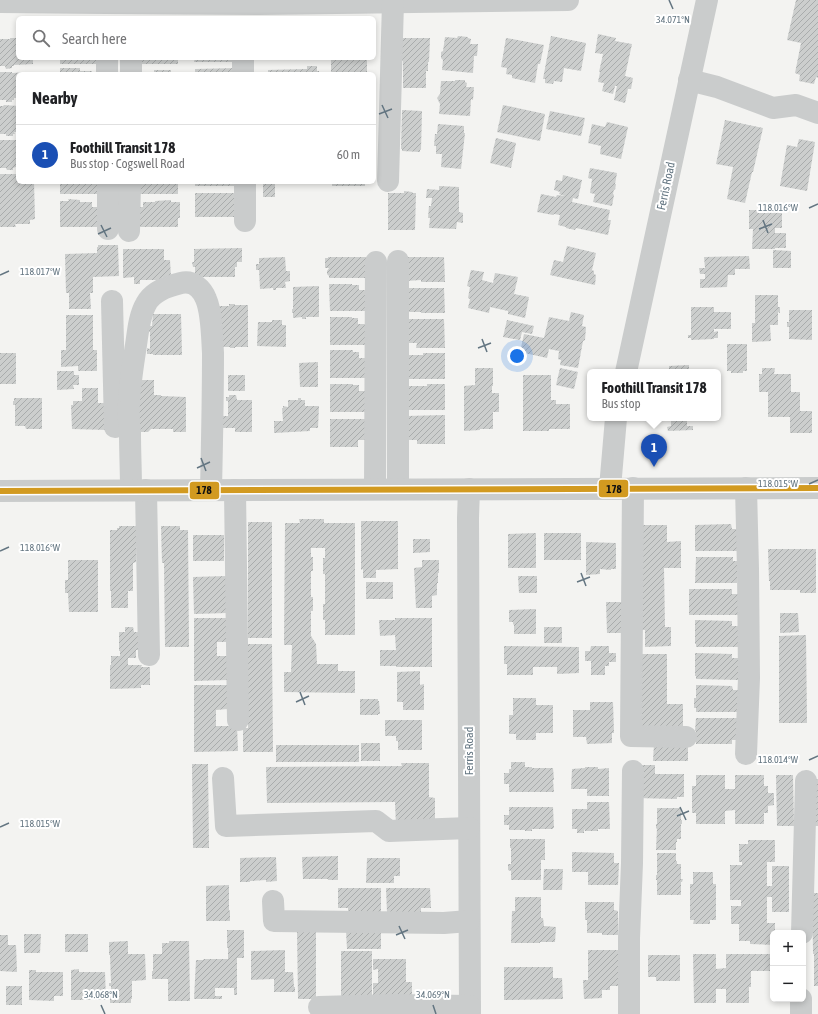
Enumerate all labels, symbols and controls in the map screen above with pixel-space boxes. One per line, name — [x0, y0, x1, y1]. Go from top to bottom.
text: 34.071°N — [656, 14, 690, 25]
search box — [16, 16, 376, 60]
icon: search — [30, 27, 52, 49]
text: Search here — [62, 30, 127, 47]
text: Nearby — [32, 88, 78, 108]
text: Foothill Transit 178 — [70, 139, 175, 156]
text: 1 — [42, 147, 48, 162]
text: 60 m — [337, 147, 360, 162]
text: Bus stop · Cogswell Road — [70, 156, 185, 171]
street label: Ferris Road — [654, 161, 678, 211]
text: 118.016°W — [758, 202, 799, 213]
text: 118.017°W — [20, 266, 61, 277]
your location — [507, 346, 527, 366]
popup — [587, 369, 721, 421]
text: Foothill Transit 178 — [601, 379, 707, 396]
text: Bus stop — [601, 396, 641, 411]
pin: 1 — [641, 434, 667, 467]
text: 118.015°W — [758, 478, 799, 489]
line badge: 178 — [598, 479, 629, 498]
line badge: 178 — [189, 481, 220, 500]
text: 178 — [606, 483, 622, 495]
text: 178 — [196, 484, 212, 496]
text: 118.016°W — [20, 542, 61, 553]
street label: Ferris Road — [462, 727, 476, 775]
text: 118.014°W — [758, 754, 799, 765]
text: 118.015°W — [20, 818, 61, 829]
map controls — [770, 930, 806, 1002]
button: + — [770, 930, 806, 966]
button: − — [770, 966, 806, 1002]
text: 34.068°N — [84, 989, 118, 1000]
text: 34.069°N — [416, 989, 450, 1000]

